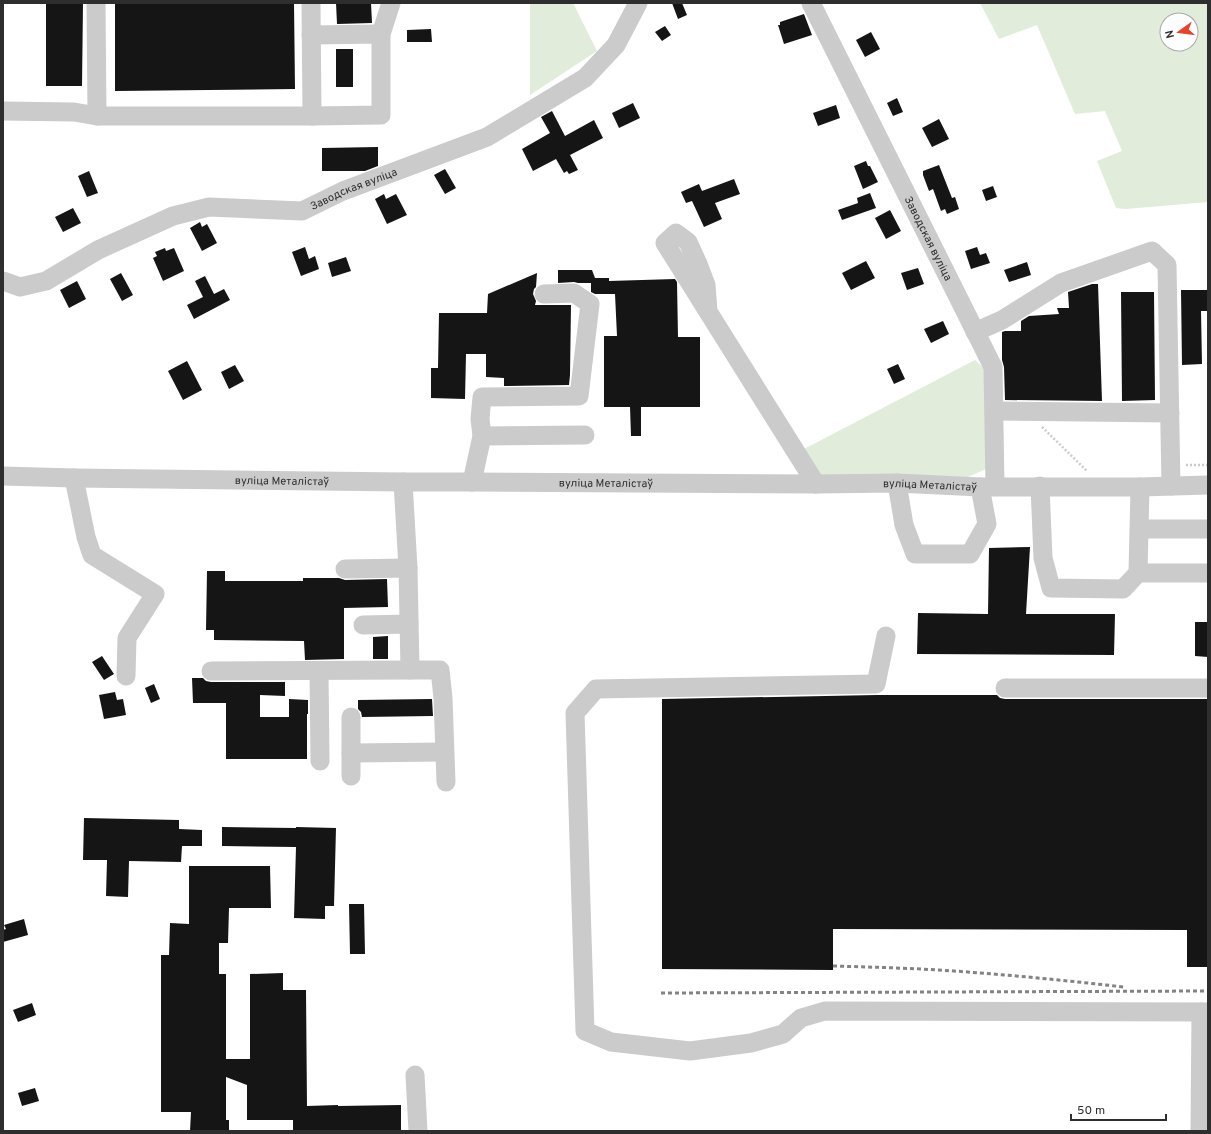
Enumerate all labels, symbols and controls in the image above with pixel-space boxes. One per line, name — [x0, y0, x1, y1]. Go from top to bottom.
north arrow — [1159, 12, 1199, 52]
text: N — [1163, 29, 1178, 40]
street label: Заводская вуліца — [308, 165, 399, 214]
street label: Заводская вуліца — [901, 194, 955, 284]
street label: вуліца Металістаў — [235, 474, 329, 489]
street label: вуліца Металістаў — [559, 477, 653, 491]
street label: вуліца Металістаў — [883, 477, 977, 495]
scale bar — [1071, 1096, 1166, 1122]
text: 50 m — [1077, 1103, 1105, 1119]

